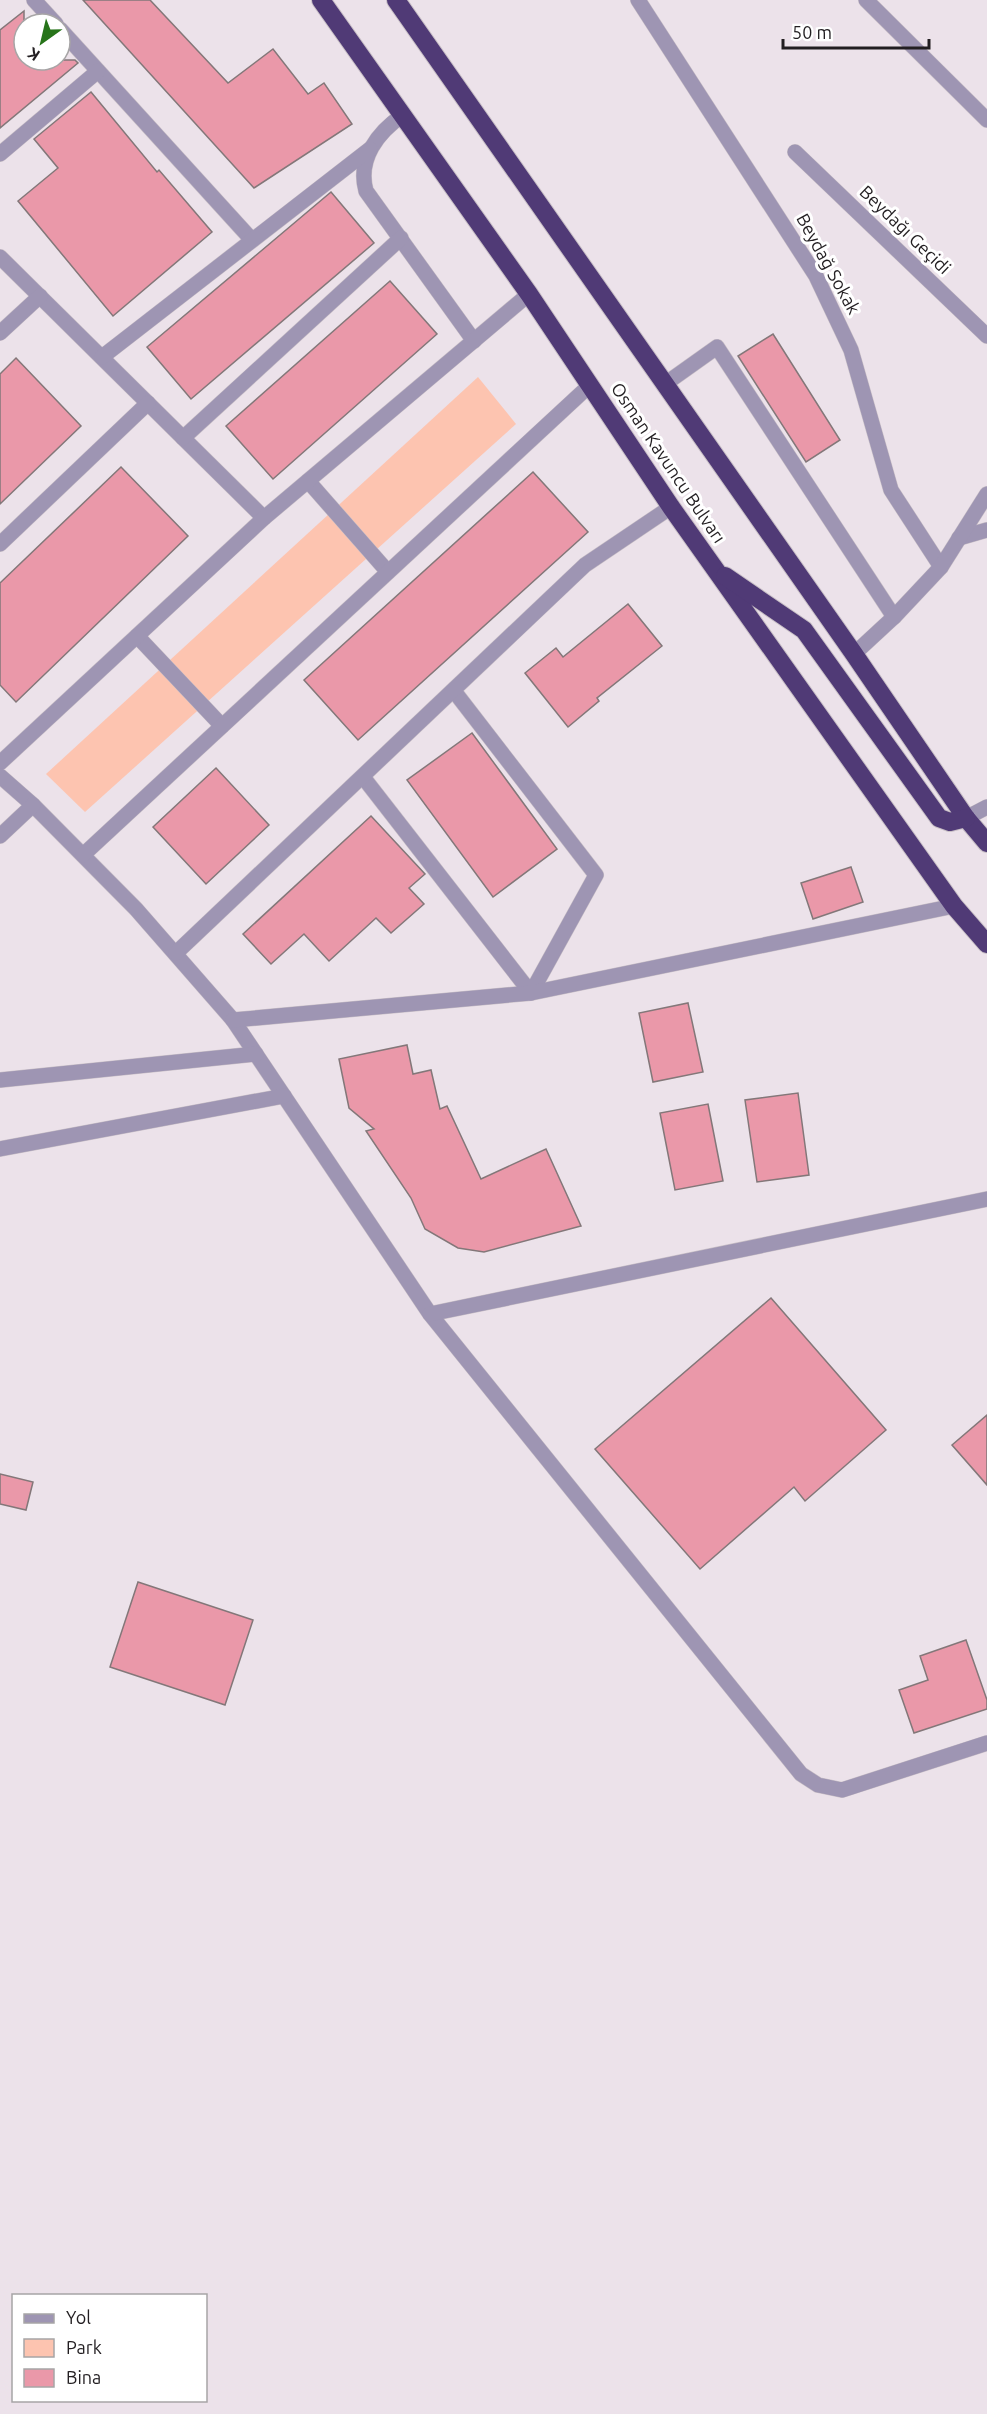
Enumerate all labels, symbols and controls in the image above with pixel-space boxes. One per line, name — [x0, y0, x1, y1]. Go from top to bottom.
north arrow — [12, 12, 72, 72]
scale bar — [783, 12, 928, 50]
text: 50 m — [792, 22, 832, 42]
text: K — [24, 44, 43, 65]
street label: Beydağı Geçidi — [856, 181, 955, 278]
street label: Beydağ Sokak — [793, 210, 865, 317]
street label: Osman Kavuncu Bulvarı — [608, 379, 730, 546]
legend — [12, 2294, 207, 2402]
text: Yol — [66, 2307, 91, 2327]
text: Park — [66, 2337, 102, 2357]
text: Bina — [66, 2367, 101, 2387]

